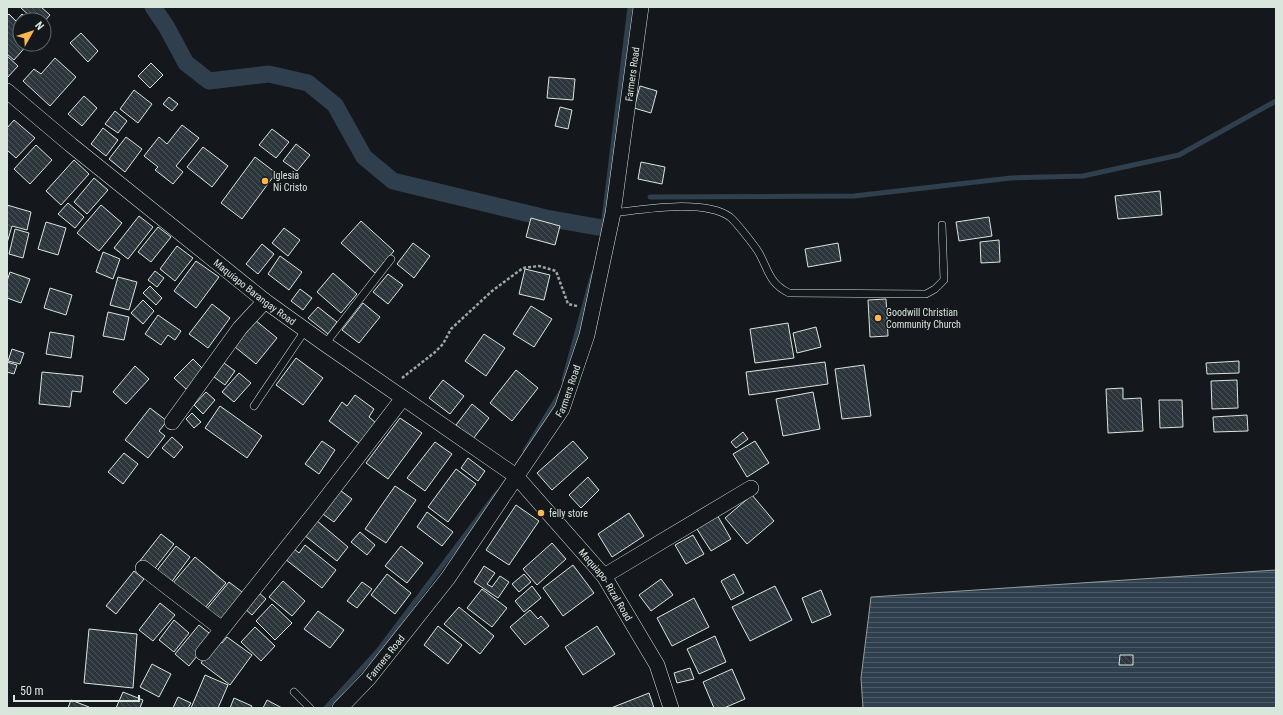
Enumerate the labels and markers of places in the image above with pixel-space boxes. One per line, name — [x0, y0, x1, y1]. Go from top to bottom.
place label: Iglesia Ni Cristo — [273, 170, 307, 193]
marker: Iglesia Ni Cristo — [260, 176, 270, 186]
place label: Goodwill Christian Community Church — [886, 307, 961, 330]
marker: Goodwill Christian Community Church — [873, 313, 883, 323]
marker: felly store — [536, 508, 546, 518]
place label: felly store — [549, 508, 588, 519]

